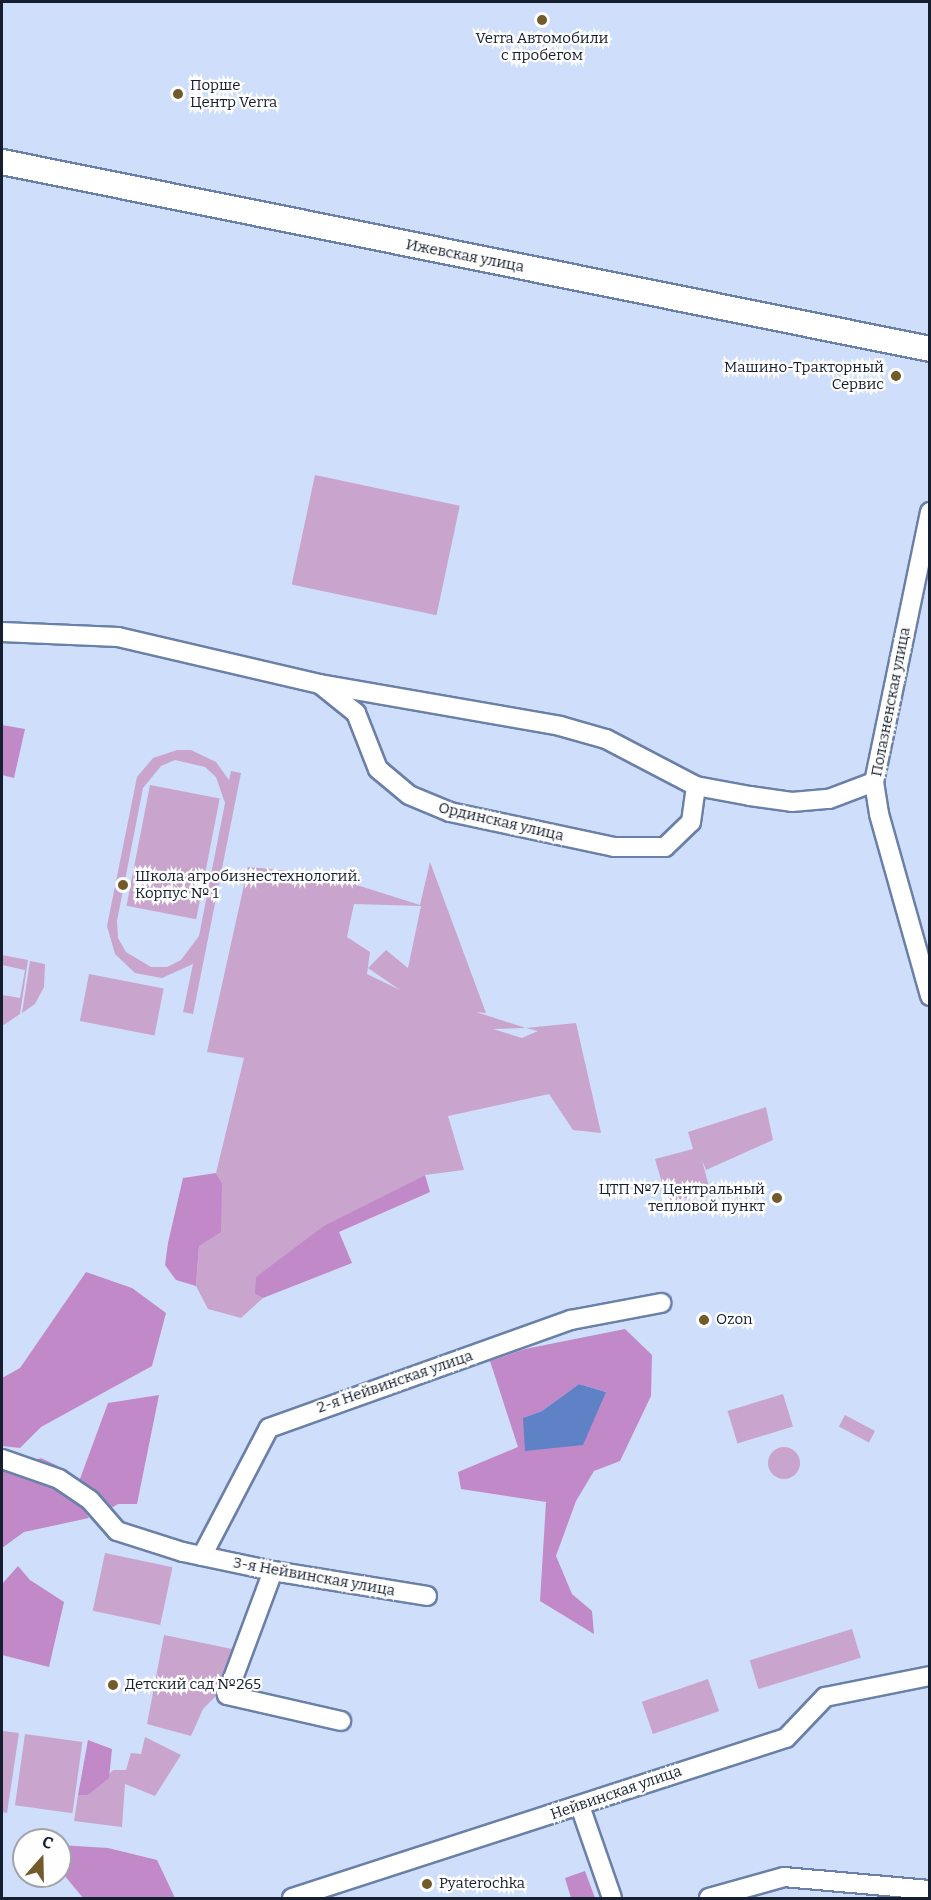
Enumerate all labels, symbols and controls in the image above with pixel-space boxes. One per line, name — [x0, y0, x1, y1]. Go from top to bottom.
marker: Verra Автомобили с пробегом — [535, 13, 549, 27]
place label: Verra Автомобили с пробегом — [475, 29, 609, 64]
place label: Порше Центр Verra — [190, 76, 277, 111]
marker: Порше Центр Verra — [171, 87, 185, 101]
street label: Ижевская улица — [404, 236, 526, 276]
place label: Машино-Тракторный Сервис — [724, 358, 884, 393]
marker: Машино-Тракторный Сервис — [889, 369, 903, 383]
street label: Полазненская улица — [868, 626, 914, 778]
street label: Ординская улица — [437, 799, 565, 845]
place label: Школа агробизнестехнологий. Корпус № 1 — [135, 867, 360, 902]
marker: Школа агробизнестехнологий. Корпус № 1 — [116, 878, 130, 892]
place label: ЦТП №7 Центральный тепловой пункт — [599, 1180, 765, 1215]
marker: ЦТП №7 Центральный тепловой пункт — [770, 1191, 784, 1205]
place label: Ozon — [716, 1311, 753, 1329]
marker: Ozon — [697, 1313, 711, 1327]
street label: 2-я Нейвинская улица — [315, 1347, 475, 1417]
street label: 3-я Нейвинская улица — [232, 1554, 396, 1600]
place label: Детский сад №265 — [125, 1676, 261, 1694]
marker: Детский сад №265 — [106, 1678, 120, 1692]
street label: Нейвинская улица — [548, 1762, 684, 1824]
north arrow — [12, 1828, 72, 1888]
text: С — [40, 1832, 56, 1853]
place label: Pyaterochka — [439, 1875, 525, 1893]
marker: Pyaterochka — [420, 1877, 434, 1891]

